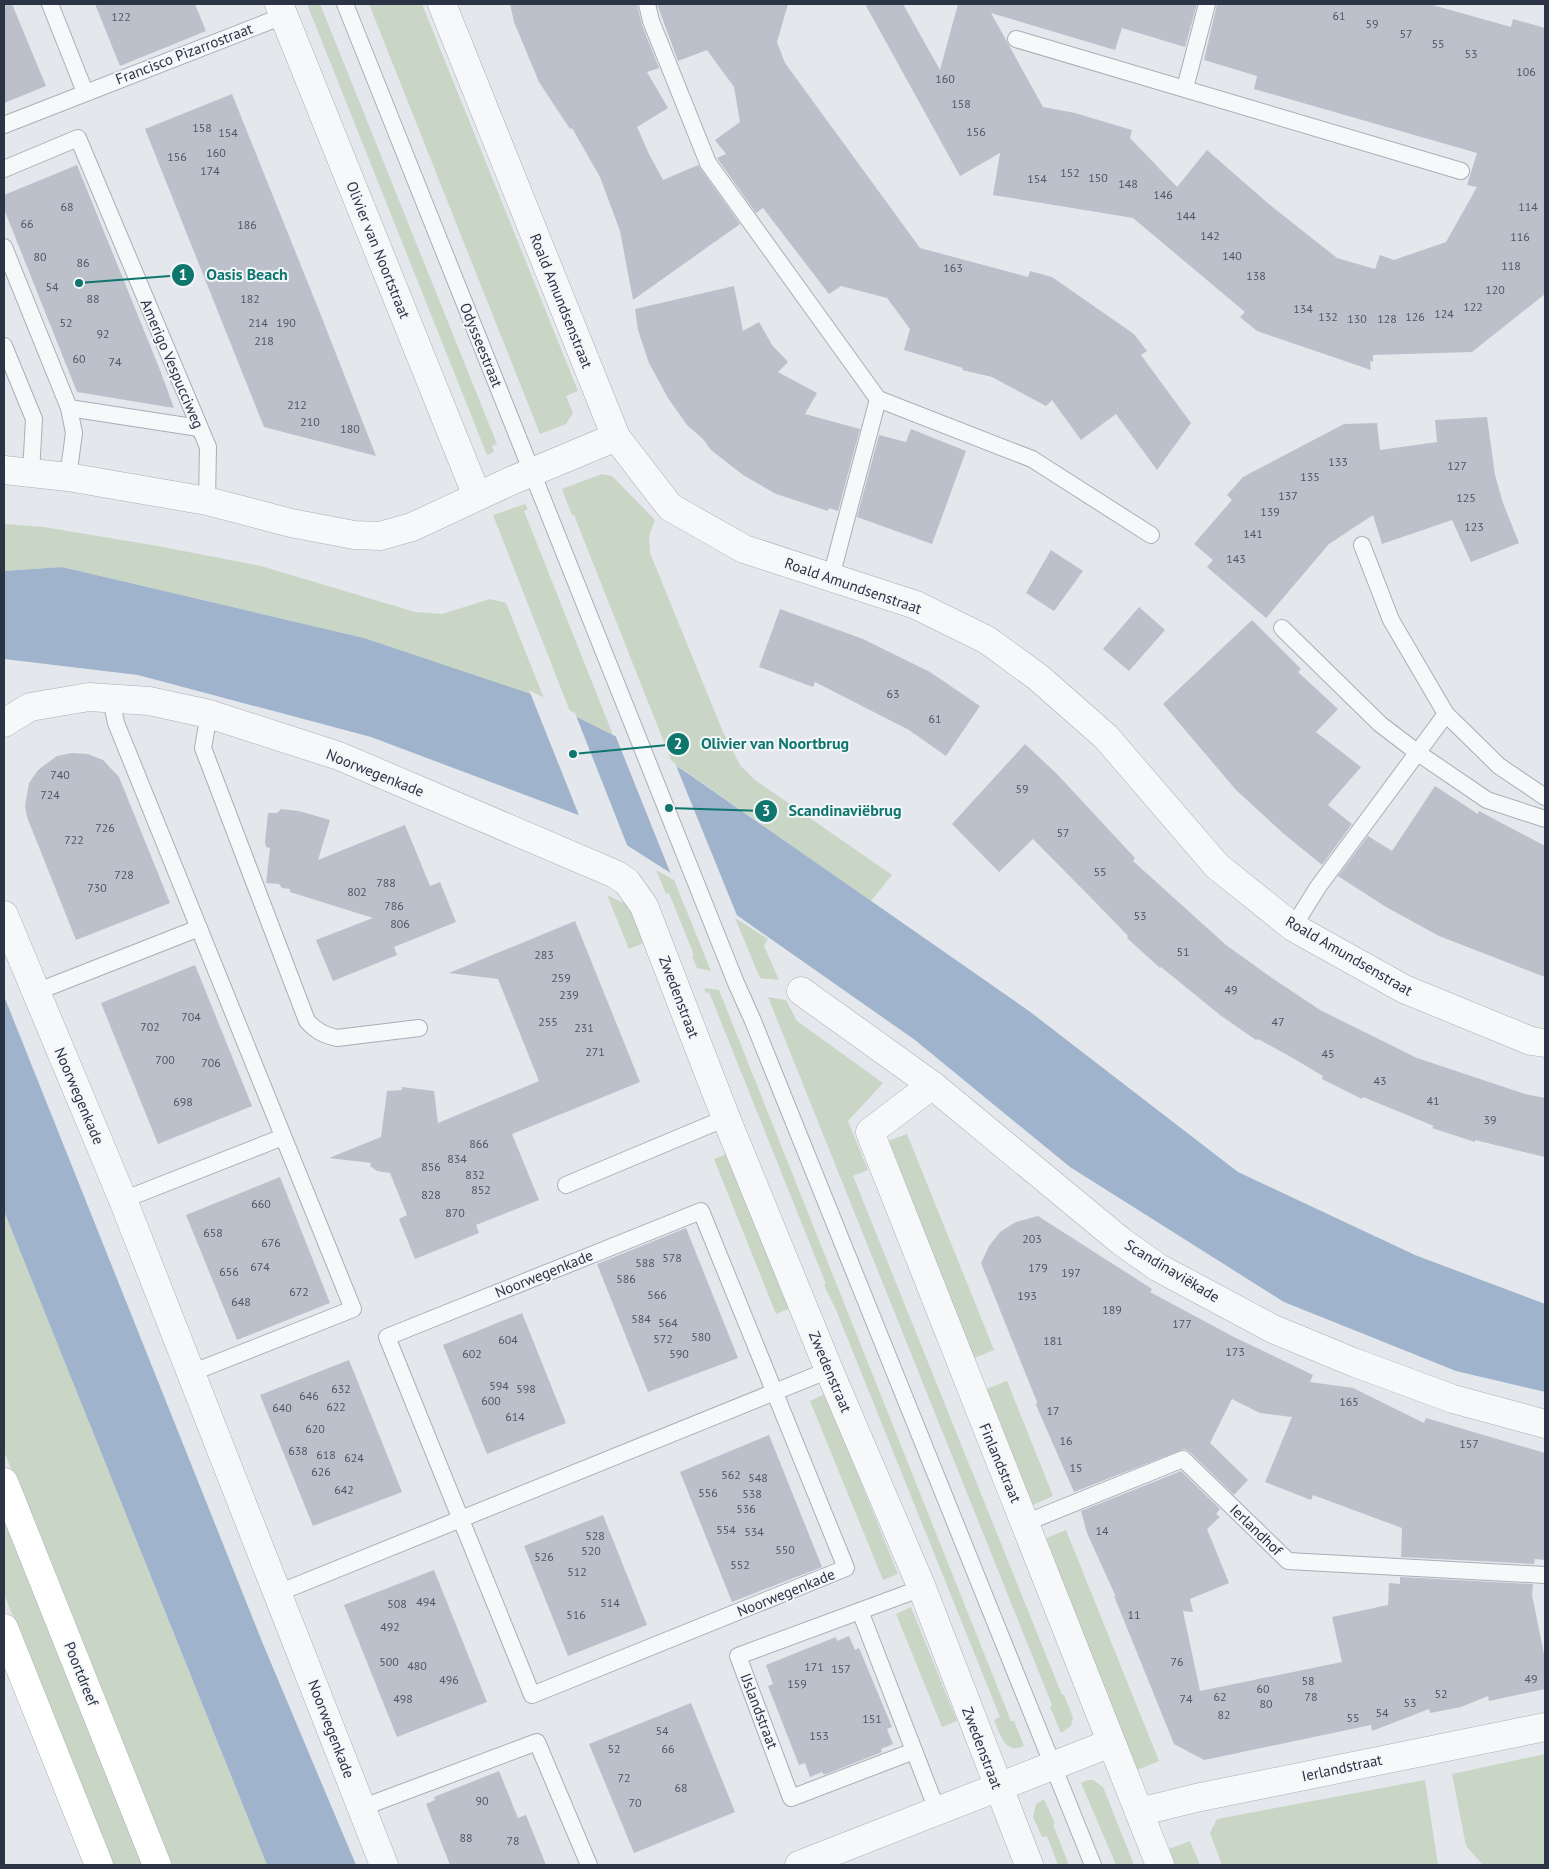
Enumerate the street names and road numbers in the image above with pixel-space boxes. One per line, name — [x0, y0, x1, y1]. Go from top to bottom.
street label: Francisco Pizarrostraat — [113, 19, 255, 88]
street label: Olivier van Noortstraat — [342, 178, 415, 321]
street label: Roald Amundsenstraat — [526, 231, 597, 371]
street label: Amerigo Vespucciweg — [137, 296, 208, 431]
street label: Odysseestraat — [456, 300, 507, 390]
street label: Roald Amundsenstraat — [782, 553, 924, 618]
street label: Noorwegenkade — [324, 744, 427, 801]
street label: Roald Amundsenstraat — [1282, 911, 1416, 1000]
street label: Zwedenstraat — [655, 953, 704, 1041]
street label: Noorwegenkade — [50, 1044, 108, 1147]
street label: Scandinaviëkade — [1121, 1235, 1223, 1306]
street label: Noorwegenkade — [492, 1245, 595, 1302]
street label: Zwedenstraat — [805, 1328, 856, 1415]
street label: Finlandstraat — [975, 1420, 1026, 1505]
street label: Ierlandhof — [1226, 1500, 1288, 1560]
street label: Noorwegenkade — [734, 1564, 837, 1621]
street label: Poortdreef — [60, 1639, 103, 1710]
street label: IJslandstraat — [736, 1670, 783, 1751]
street label: Noorwegenkade — [304, 1677, 359, 1781]
street label: Zwedenstraat — [958, 1704, 1007, 1792]
street label: Ierlandstraat — [1300, 1750, 1384, 1785]

